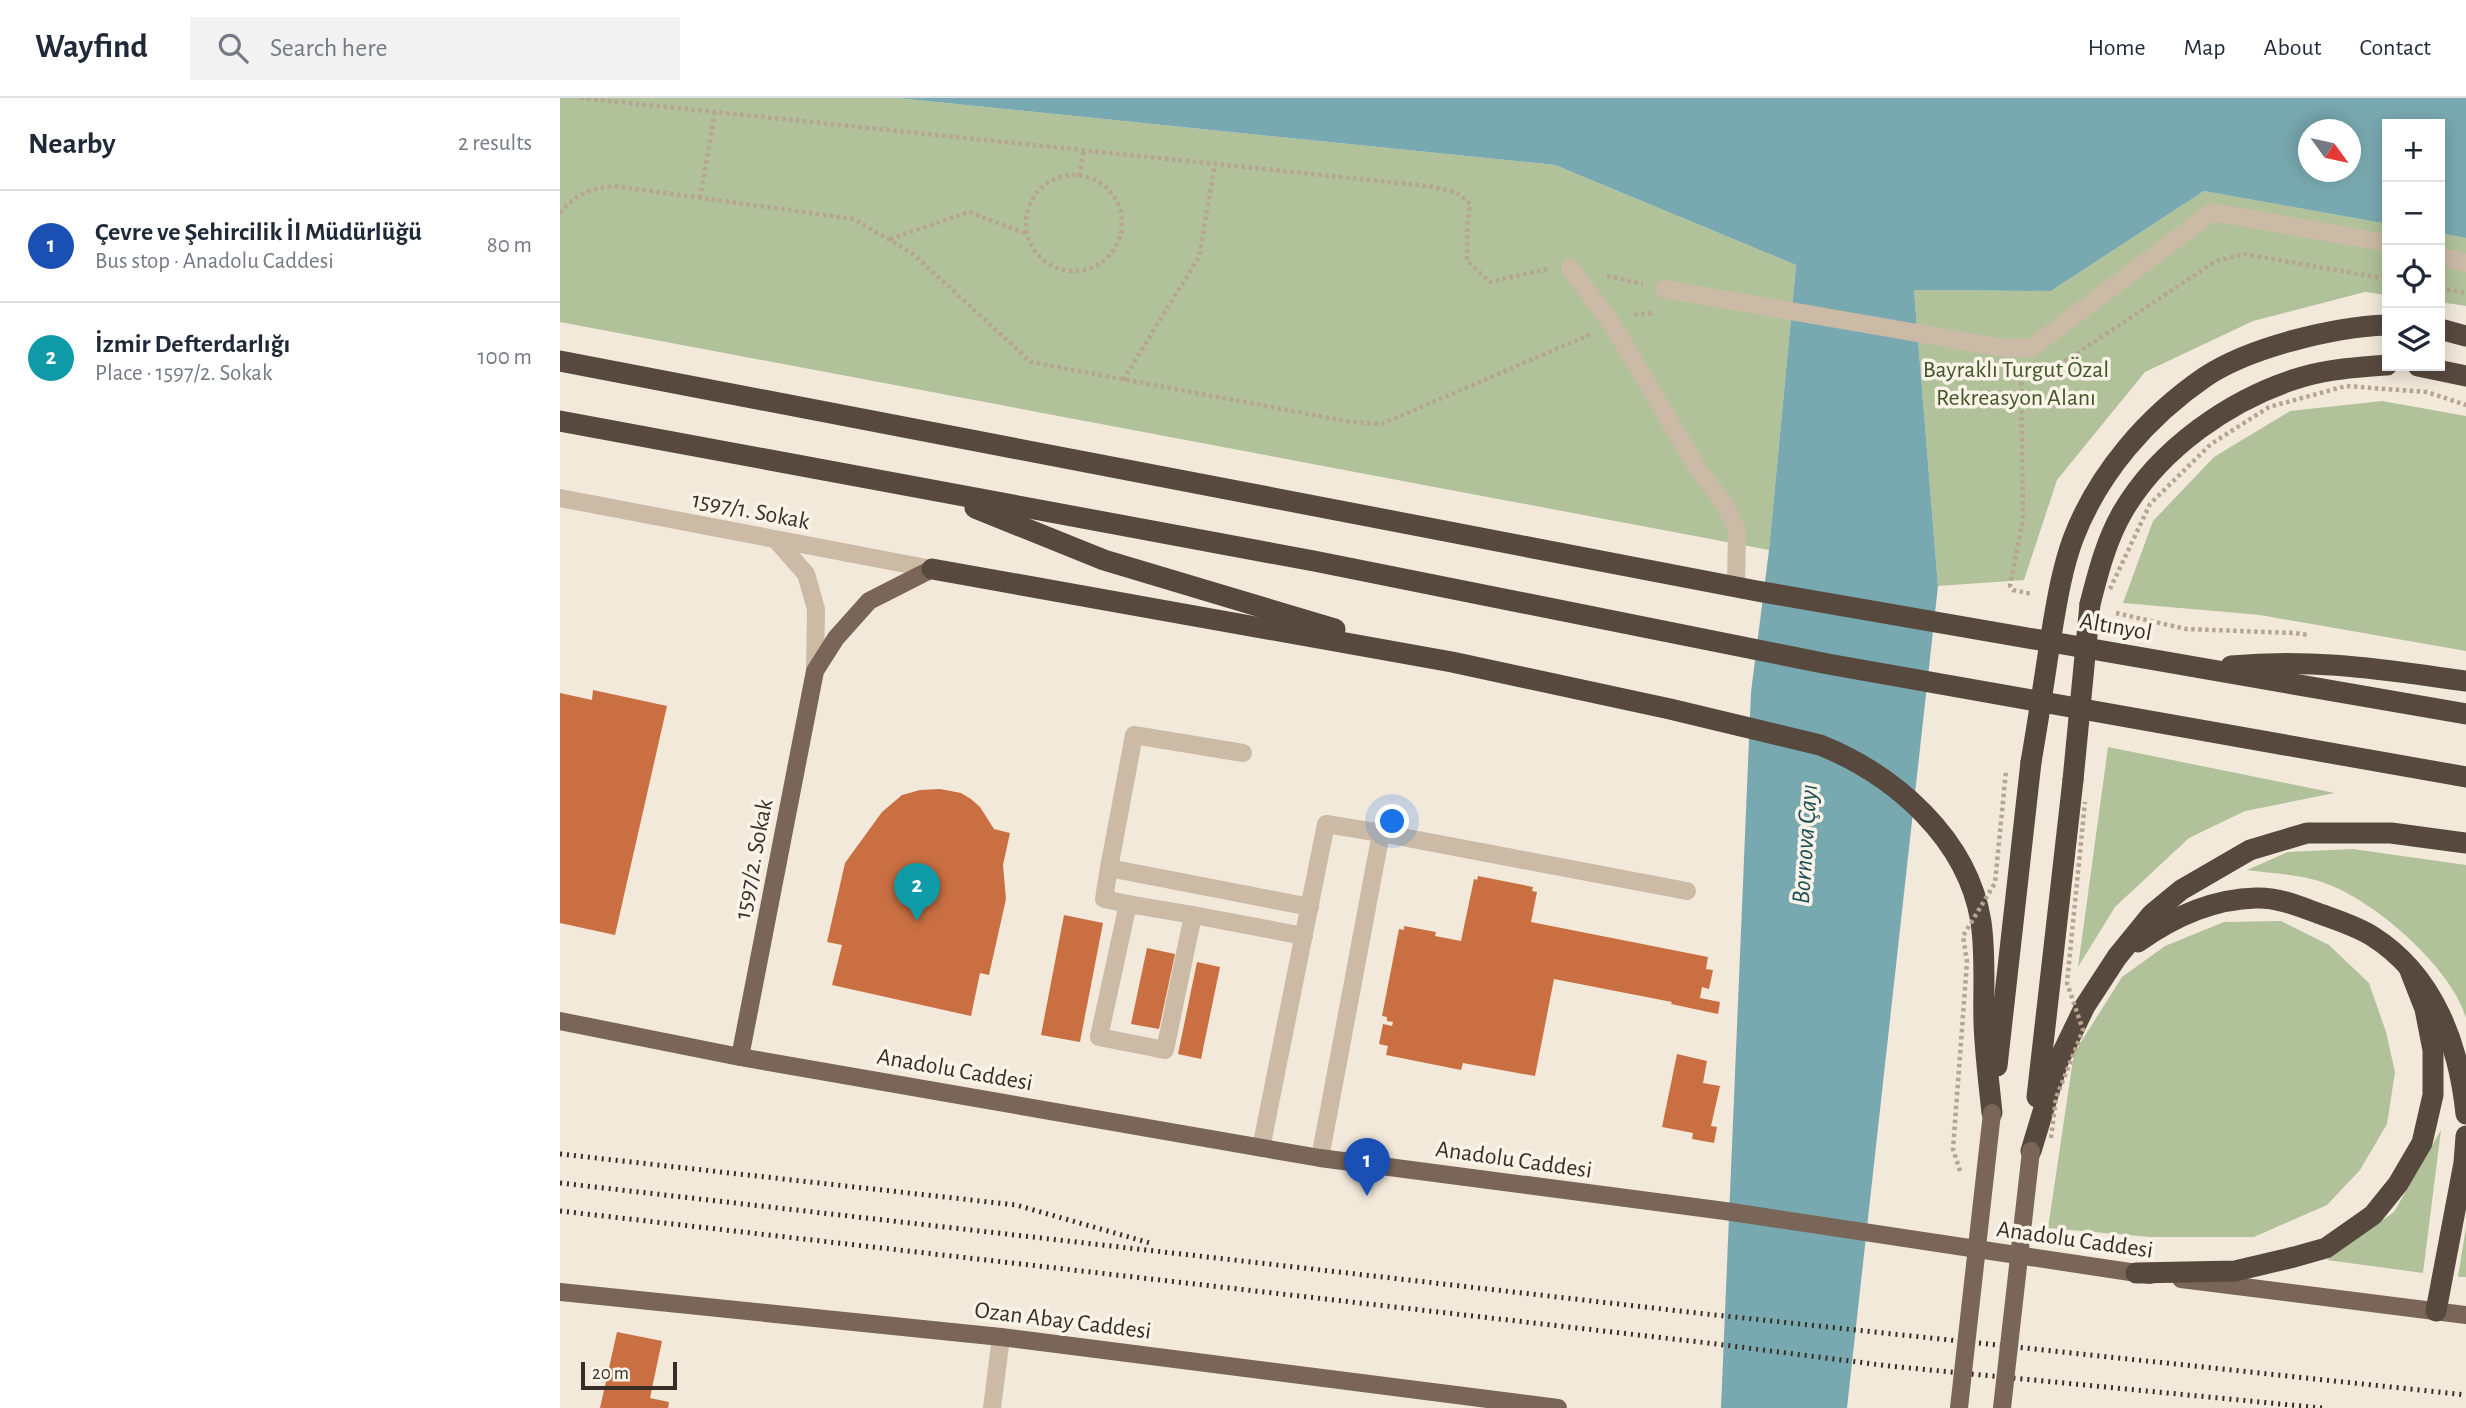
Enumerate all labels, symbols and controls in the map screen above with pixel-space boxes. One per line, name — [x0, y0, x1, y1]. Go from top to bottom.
search box — [190, 17, 680, 80]
icon: search — [214, 29, 252, 67]
text: Wayfind — [35, 31, 148, 64]
text: Search here — [270, 35, 387, 61]
text: Home — [2088, 36, 2146, 60]
text: Map — [2184, 36, 2226, 60]
text: About — [2264, 36, 2321, 60]
text: Contact — [2359, 36, 2431, 60]
north arrow — [2298, 119, 2361, 182]
map controls — [2382, 119, 2445, 371]
button: + — [2382, 119, 2445, 182]
text: Nearby — [28, 129, 116, 159]
text: 2 results — [458, 132, 532, 155]
button: − — [2382, 182, 2445, 245]
text: Çevre ve Şehircilik İl Müdürlüğü — [95, 219, 422, 245]
text: 1 — [47, 234, 55, 257]
text: 80 m — [487, 234, 532, 257]
button: locate — [2382, 245, 2445, 308]
text: Bus stop · Anadolu Caddesi — [95, 250, 334, 273]
button: layers — [2382, 308, 2445, 371]
text: İzmir Defterdarlığı — [95, 331, 290, 357]
text: 2 — [46, 346, 56, 369]
text: 100 m — [478, 346, 532, 369]
park label: Bayraklı Turgut Özal Rekreasyon Alanı — [1923, 357, 2109, 410]
text: Place · 1597/2. Sokak — [95, 362, 272, 385]
street label: 1597/1. Sokak — [690, 488, 812, 534]
street label: Altınyol — [2078, 609, 2154, 645]
water label: Bornova Çayı — [1788, 783, 1822, 905]
street label: 1597/2. Sokak — [731, 797, 777, 921]
your location — [1375, 804, 1409, 838]
pin: 2 — [894, 863, 940, 921]
street label: Anadolu Caddesi — [875, 1044, 1035, 1095]
street label: Anadolu Caddesi — [1434, 1137, 1594, 1183]
pin: 1 — [1344, 1138, 1390, 1196]
street label: Anadolu Caddesi — [1995, 1217, 2155, 1263]
street label: Ozan Abay Caddesi — [973, 1298, 1153, 1344]
scale bar — [581, 1359, 677, 1391]
text: 20 m — [592, 1364, 629, 1383]

